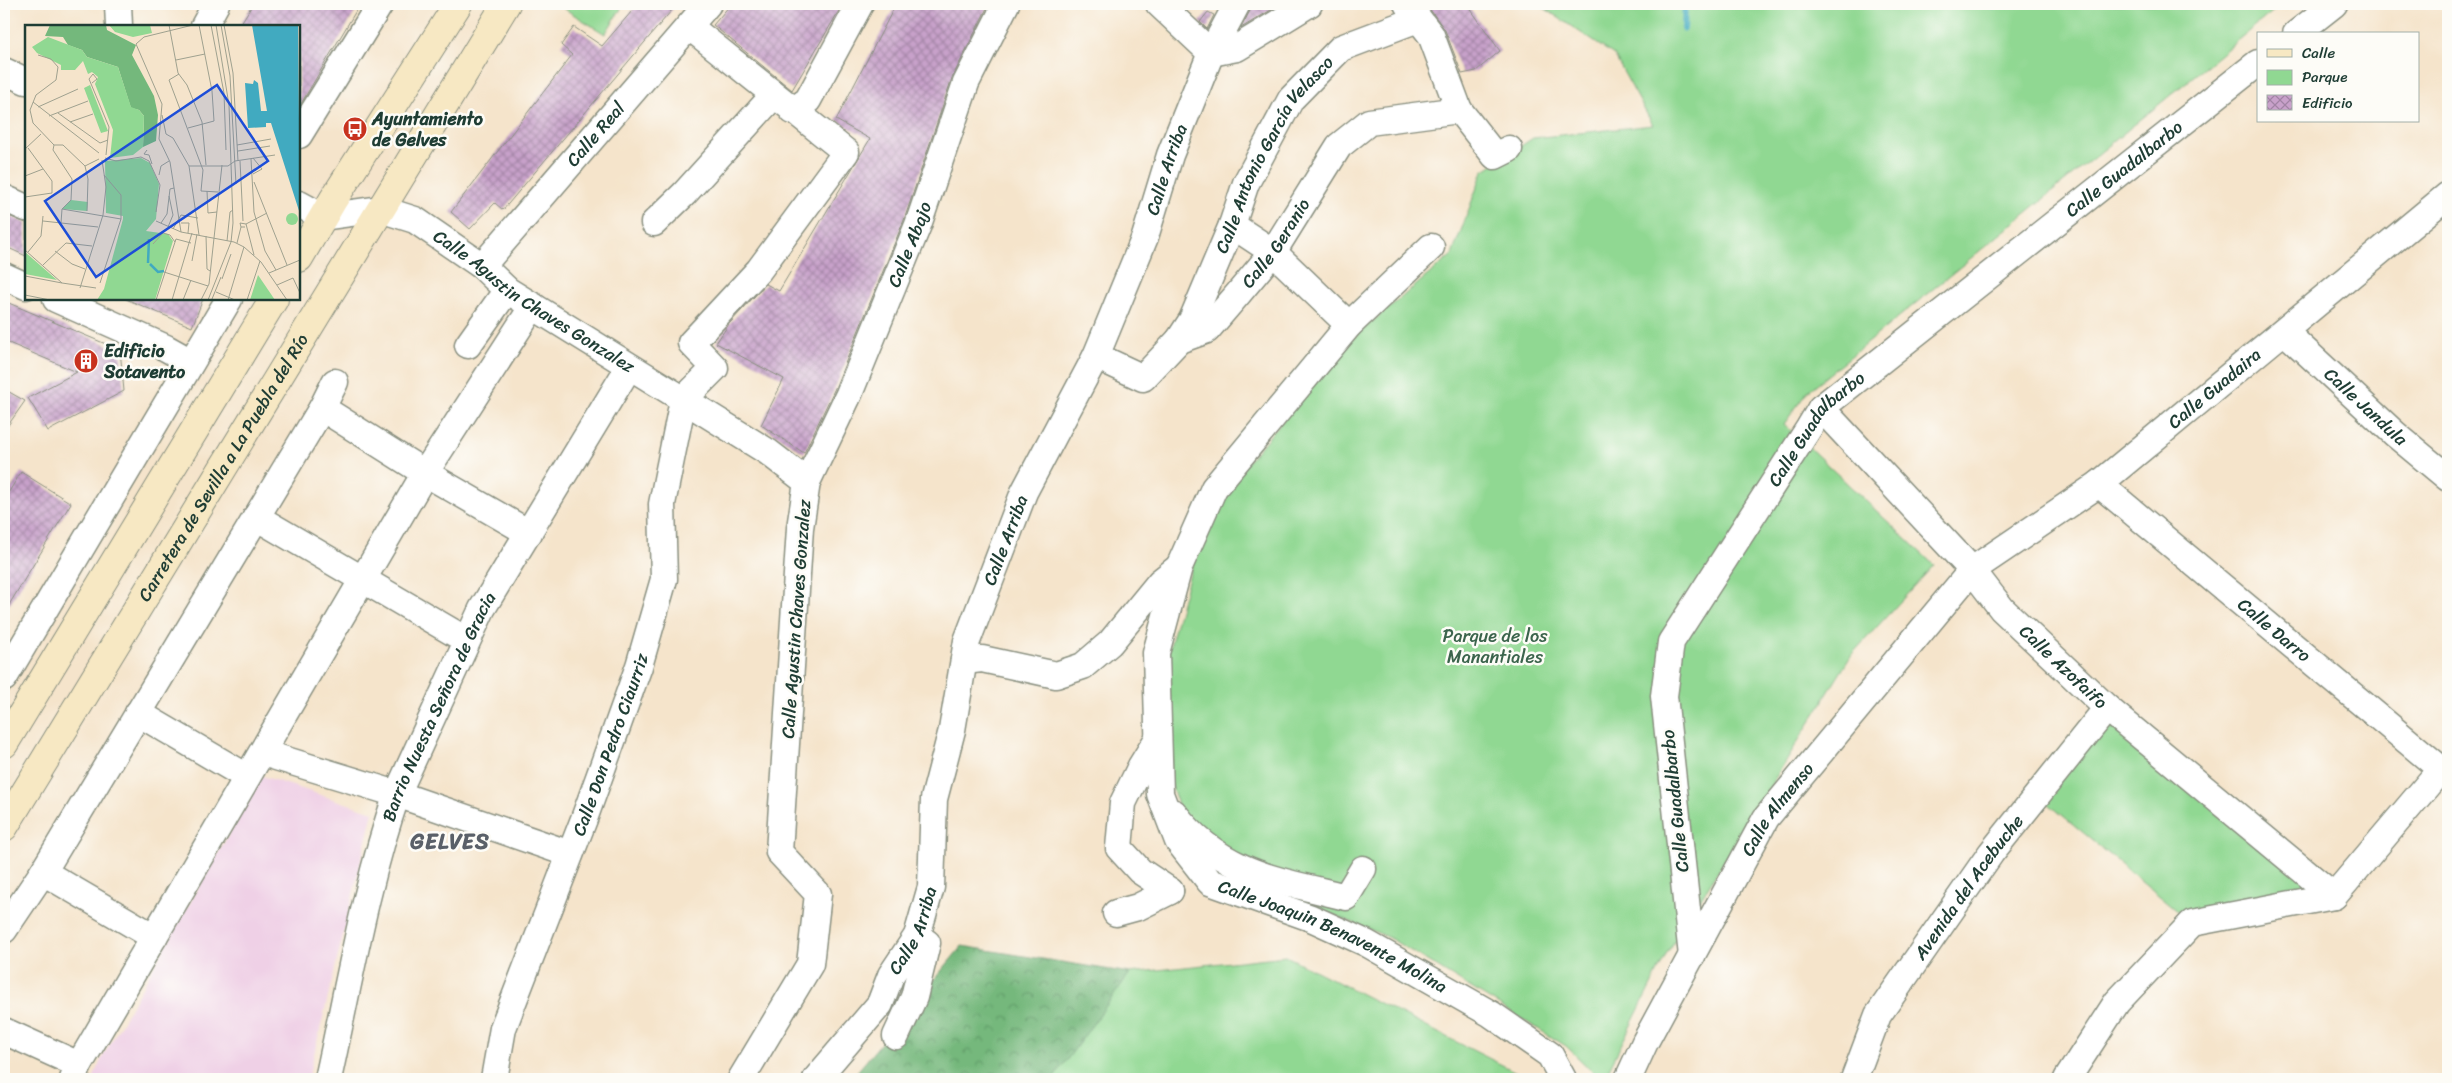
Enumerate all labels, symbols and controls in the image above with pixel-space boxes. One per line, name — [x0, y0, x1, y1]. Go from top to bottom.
inset map — [25, 25, 300, 300]
legend — [2257, 32, 2420, 122]
text: Calle — [2302, 40, 2335, 66]
street label: Calle Antonio García Velasco — [1206, 48, 1342, 258]
text: Parque — [2302, 64, 2347, 90]
text: Edificio — [2302, 90, 2353, 116]
street label: Calle Real — [558, 93, 634, 174]
place label: Ayuntamiento de Gelves — [371, 103, 484, 156]
street label: Calle Guadalbarbo — [2058, 112, 2190, 226]
bus stop icon: Ayuntamiento de Gelves — [342, 116, 368, 142]
street label: Calle Arriba — [1137, 119, 1197, 219]
street label: Calle Geranio — [1233, 192, 1319, 296]
street label: Calle Abajo — [878, 197, 941, 292]
street label: Calle Agustin Chaves Gonzalez — [426, 221, 642, 382]
street label: Carretera de Sevilla a La Puebla del Río — [129, 327, 317, 608]
place label: Edificio Sotavento — [103, 335, 186, 388]
street label: Calle Guadaira — [2160, 340, 2269, 437]
building icon: Edificio Sotavento — [73, 348, 99, 374]
street label: Calle Jandula — [2316, 359, 2416, 455]
street label: Calle Guadalbarbo — [1759, 363, 1872, 493]
street label: Calle Arriba — [974, 490, 1037, 590]
street label: Calle Agustin Chaves Gonzalez — [772, 498, 820, 740]
street label: Barrio Nuesta Señora de Gracia — [373, 585, 505, 826]
street label: Calle Darro — [2230, 589, 2318, 671]
street label: Calle Azofaifo — [2011, 617, 2115, 717]
park label: Parque de los Manantiales — [1442, 620, 1548, 673]
street label: Calle Don Pedro Ciaurriz — [563, 649, 658, 841]
street label: Calle Guadalbarbo — [1652, 728, 1698, 874]
street label: Calle Almenso — [1732, 755, 1822, 862]
street label: Avenida del Acebuche — [1904, 807, 2032, 968]
district label: GELVES — [409, 822, 490, 861]
street label: Calle Joaquin Benavente Molina — [1214, 870, 1453, 1002]
street label: Calle Arriba — [879, 883, 946, 981]

